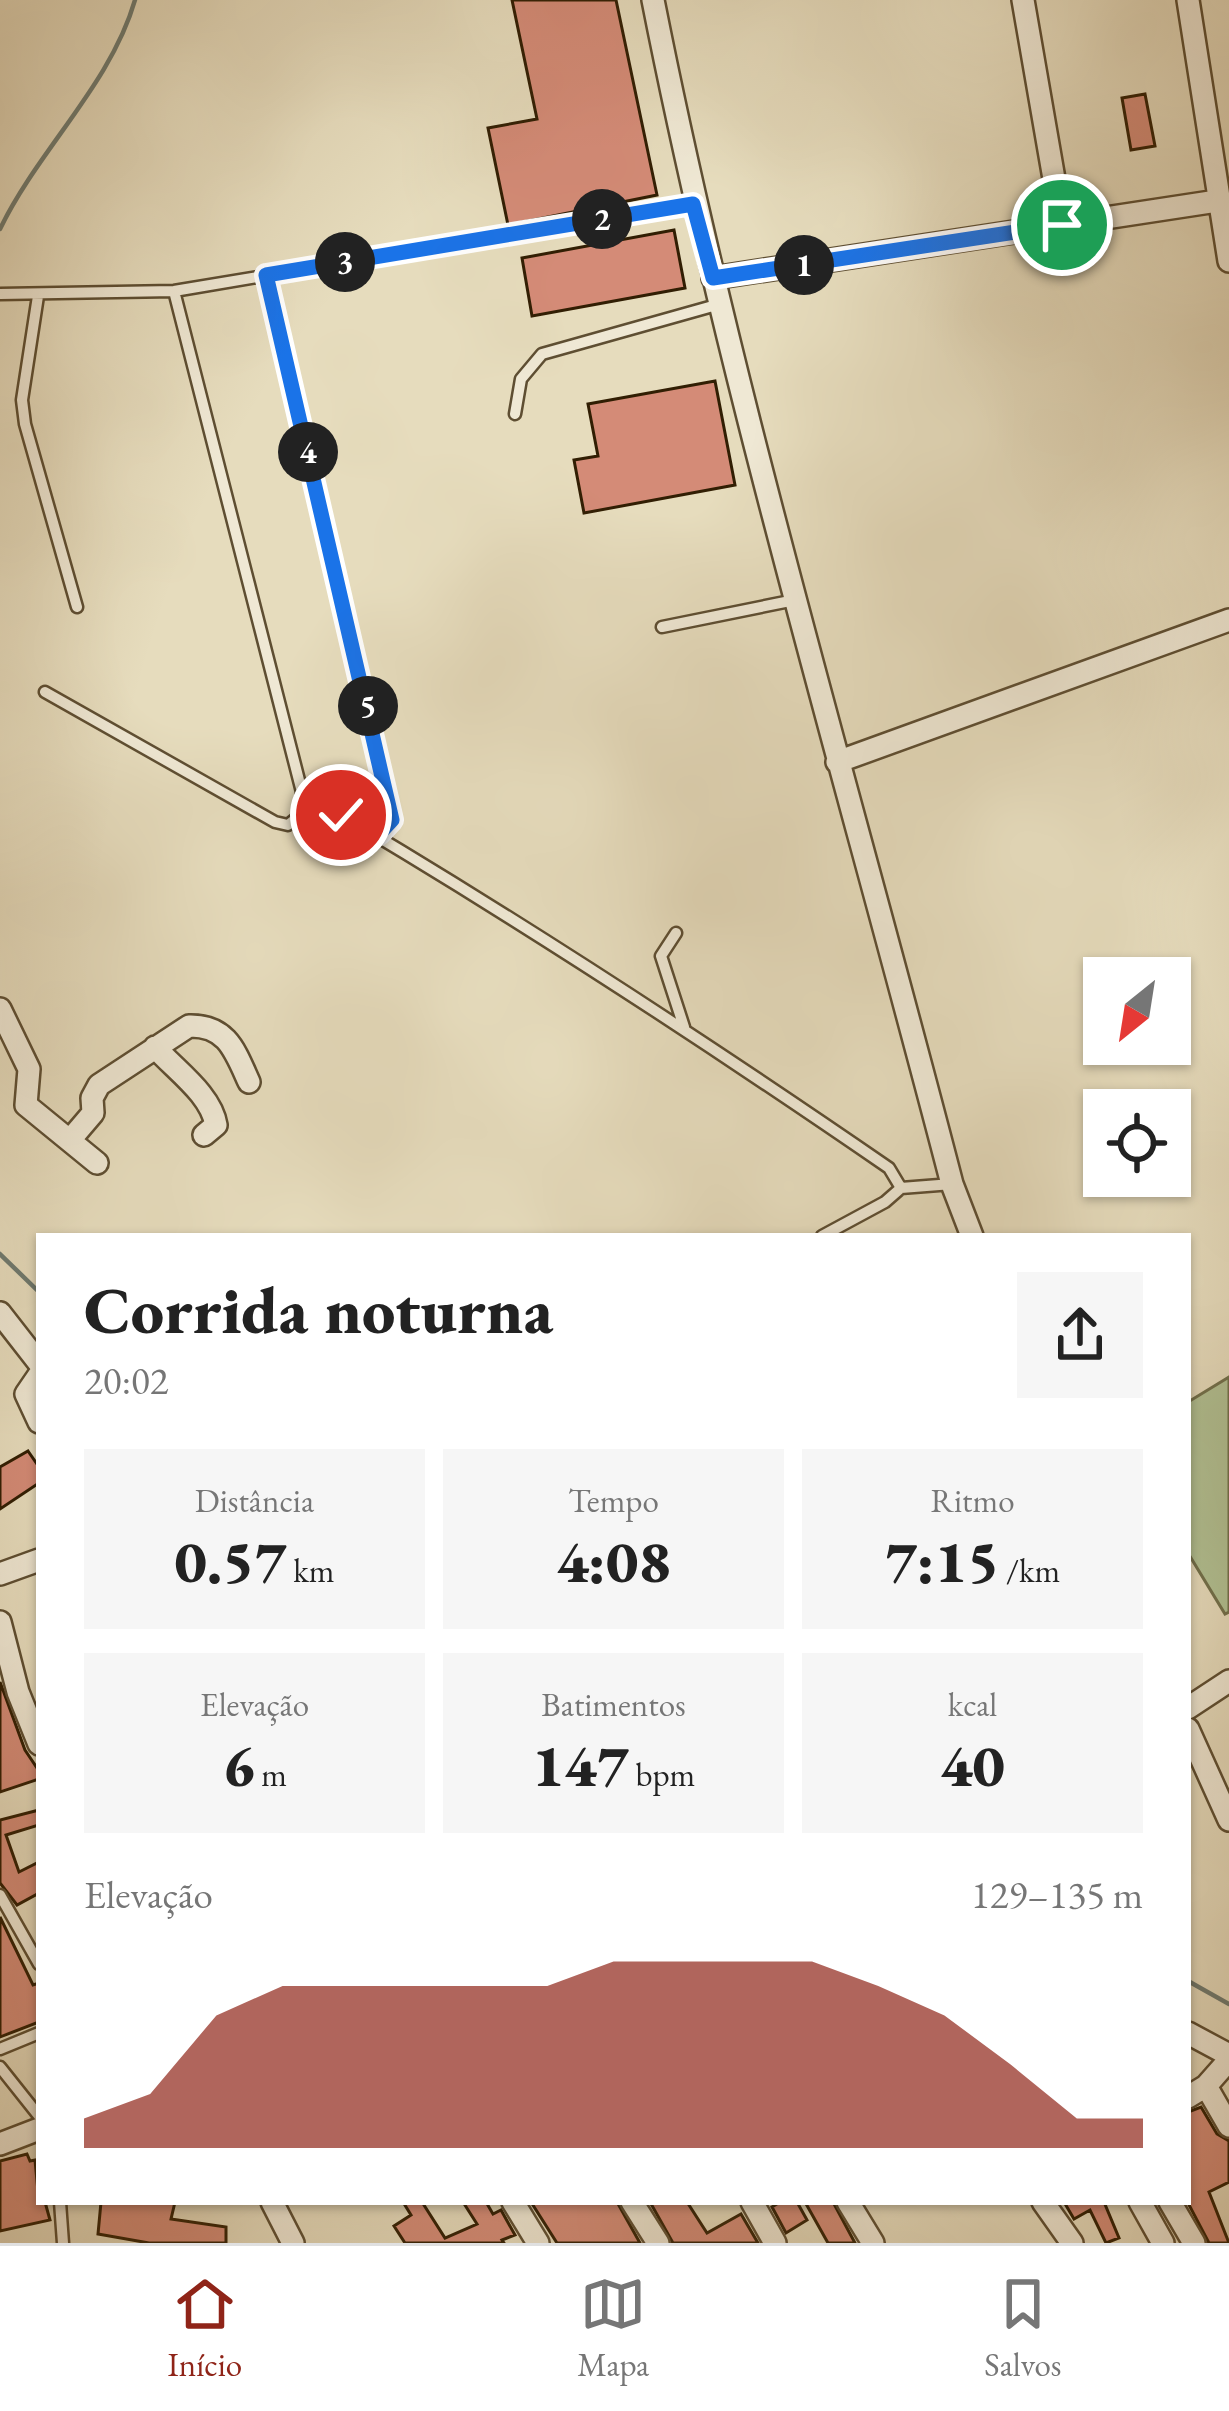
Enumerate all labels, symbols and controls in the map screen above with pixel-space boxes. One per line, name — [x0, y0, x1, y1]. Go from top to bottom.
pin — [1011, 174, 1113, 276]
pin: 2 — [572, 189, 632, 249]
icon: arrive — [1029, 192, 1095, 258]
text: 2 — [593, 197, 611, 240]
pin: 3 — [315, 232, 375, 292]
pin: 1 — [774, 235, 834, 295]
text: 3 — [336, 240, 354, 283]
text: 1 — [795, 243, 813, 286]
pin: 4 — [278, 422, 338, 482]
text: 4 — [299, 430, 317, 473]
pin: 5 — [338, 676, 398, 736]
text: 5 — [359, 684, 377, 727]
pin — [290, 764, 392, 866]
icon: check — [308, 782, 374, 848]
north arrow — [1083, 957, 1191, 1065]
map controls — [1083, 957, 1191, 1197]
button: locate — [1083, 1089, 1191, 1197]
text: Corrida noturna — [84, 1267, 553, 1353]
button: share — [1017, 1272, 1143, 1398]
text: 20:02 — [84, 1355, 169, 1406]
text: Distância — [195, 1479, 314, 1522]
text: Tempo — [568, 1479, 659, 1522]
text: Ritmo — [931, 1479, 1015, 1522]
text: 0.57 — [174, 1522, 287, 1600]
text: 4:08 — [556, 1522, 671, 1600]
text: 7:15 — [885, 1522, 999, 1600]
text: km — [287, 1549, 335, 1592]
text: /km — [999, 1549, 1060, 1592]
text: Elevação — [200, 1683, 309, 1726]
text: Batimentos — [541, 1683, 686, 1726]
text: kcal — [948, 1683, 997, 1726]
text: 6 — [222, 1726, 255, 1804]
text: 147 — [532, 1726, 629, 1804]
text: 40 — [940, 1726, 1005, 1804]
text: m — [255, 1753, 287, 1796]
text: bpm — [629, 1753, 695, 1796]
text: Elevação — [84, 1869, 213, 1920]
text: 129–135 m — [971, 1869, 1143, 1920]
tab: Início — [168, 2271, 242, 2386]
tab: Mapa — [577, 2271, 649, 2386]
tab: Salvos — [984, 2271, 1061, 2386]

